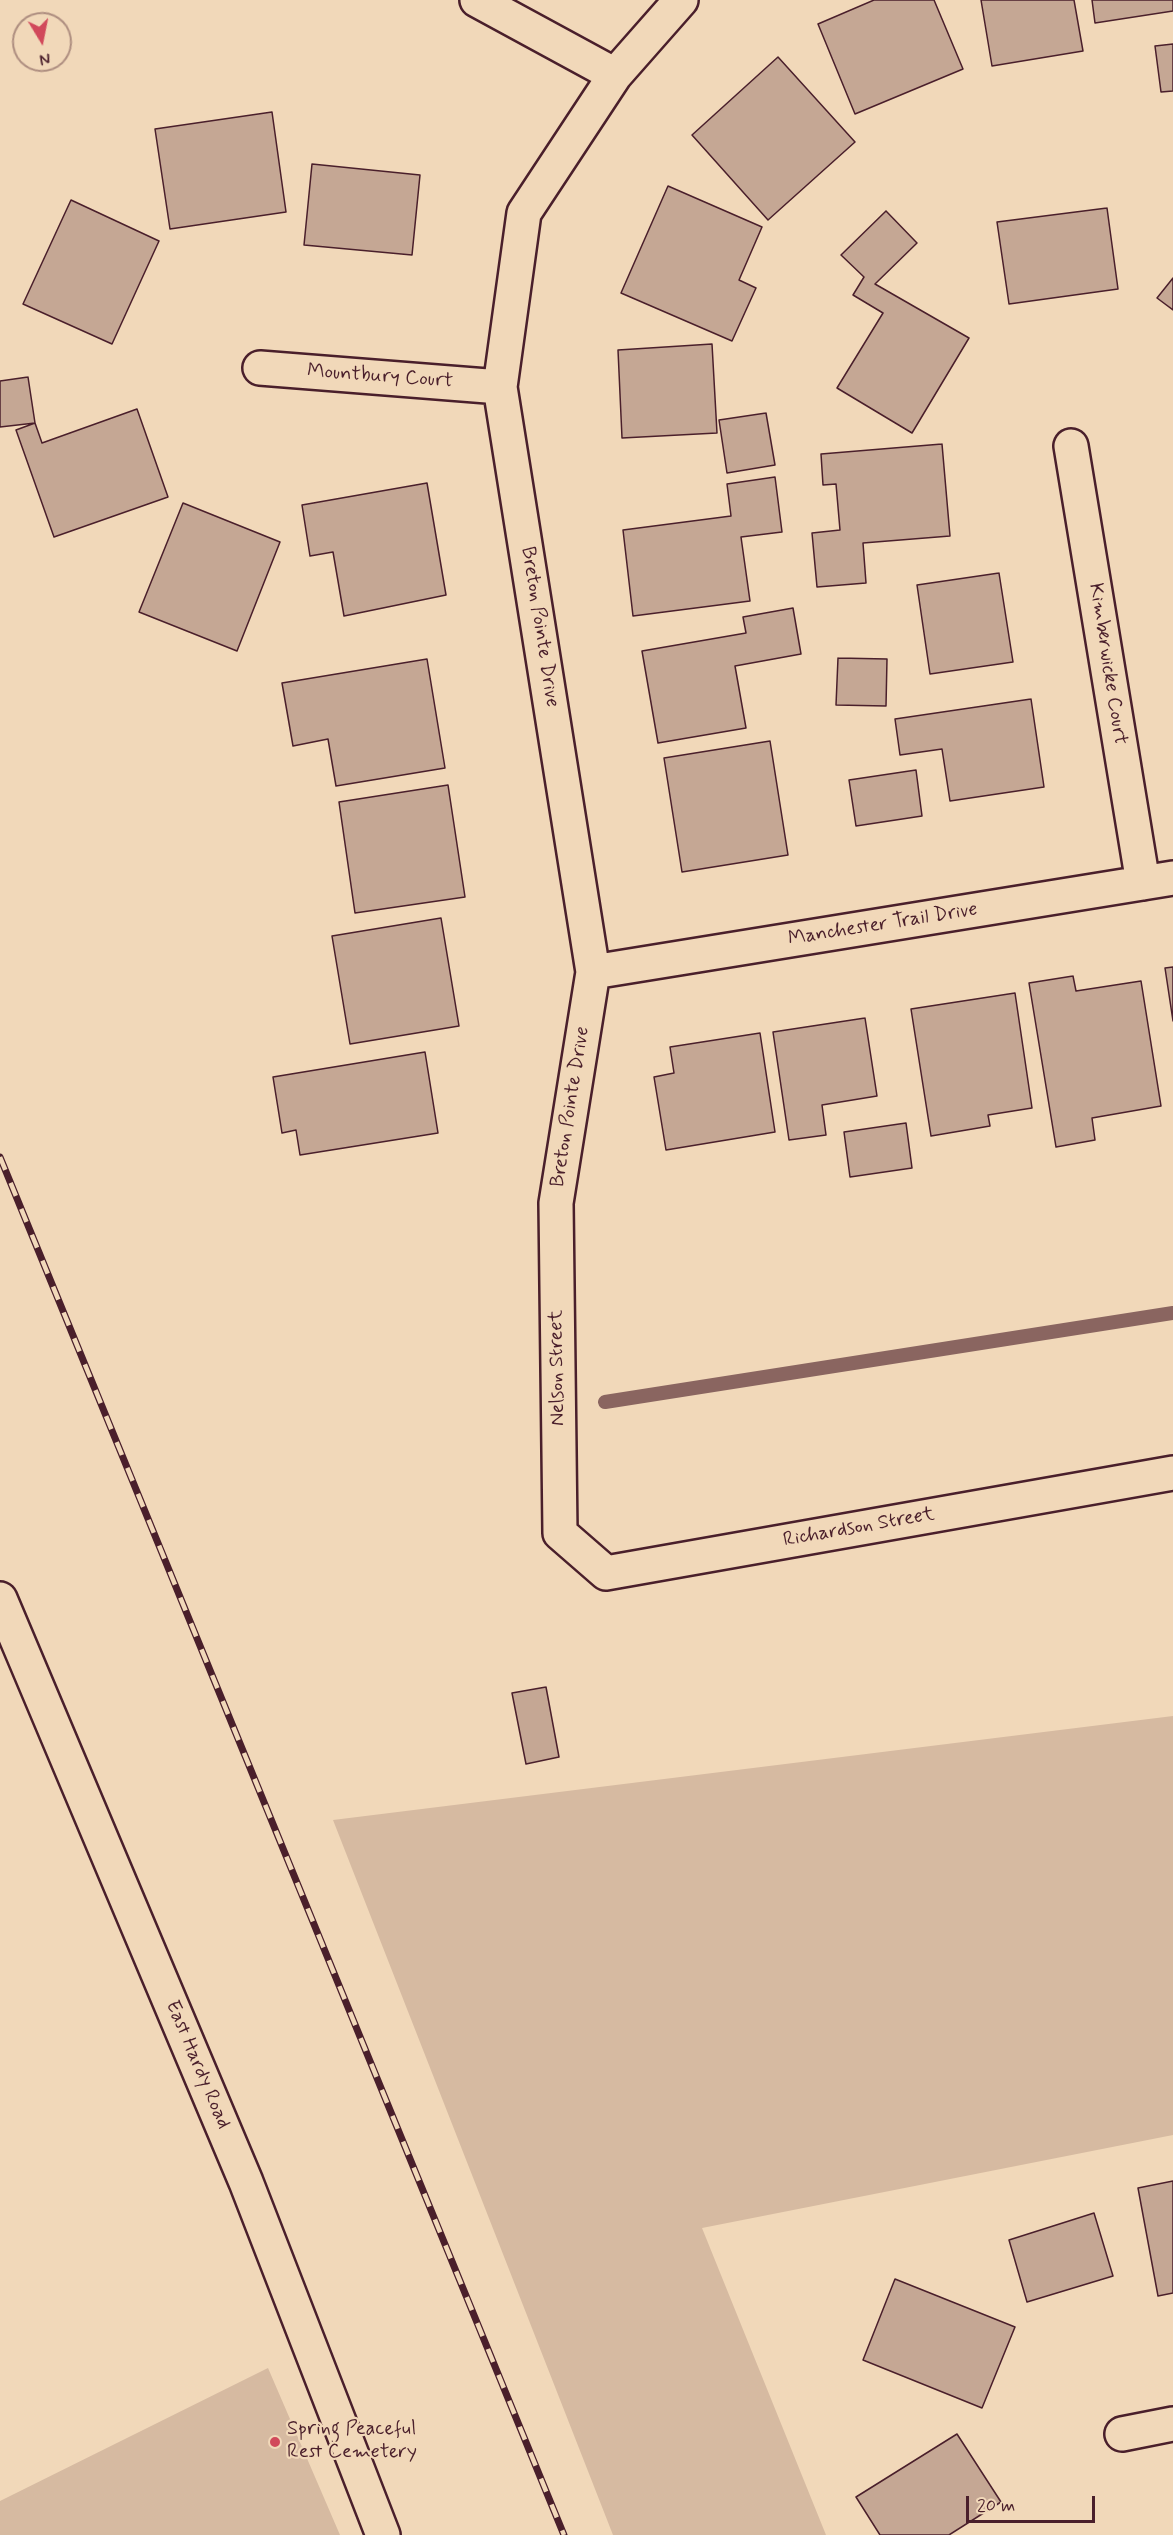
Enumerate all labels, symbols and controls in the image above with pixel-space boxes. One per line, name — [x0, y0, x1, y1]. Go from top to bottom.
north arrow — [12, 12, 72, 72]
text: N — [38, 47, 52, 70]
street label: Mountbury Court — [306, 360, 454, 394]
street label: Breton Pointe Drive — [514, 545, 564, 709]
street label: Kimberwicke Court — [1082, 581, 1132, 747]
street label: Manchester Trail Drive — [787, 898, 979, 952]
street label: Breton Pointe Drive — [546, 1025, 596, 1189]
street label: Nelson Street — [545, 1310, 571, 1426]
street label: Richardson Street — [782, 1503, 936, 1553]
street label: East Hardy Road — [159, 1997, 235, 2133]
place label: Spring Peaceful Rest Cemetery — [287, 2418, 417, 2465]
marker: Spring Peaceful Rest Cemetery — [268, 2435, 282, 2449]
scale bar — [969, 2484, 1098, 2522]
text: 20 m — [977, 2494, 1015, 2518]

